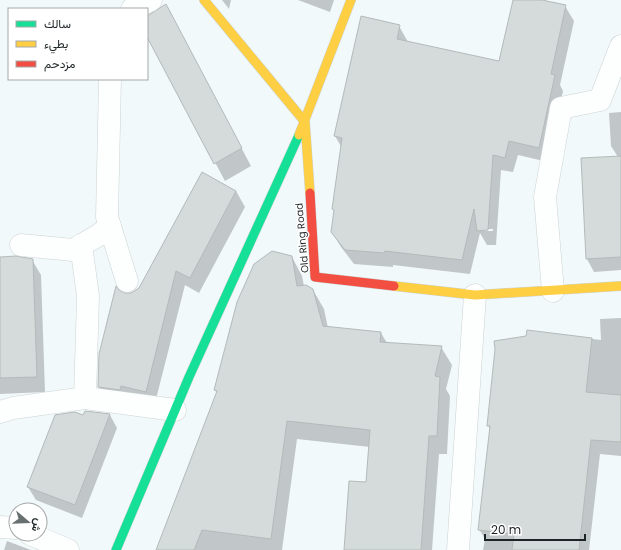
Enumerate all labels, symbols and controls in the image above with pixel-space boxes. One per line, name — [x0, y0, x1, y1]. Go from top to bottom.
legend — [8, 8, 148, 80]
text: سالك — [44, 15, 71, 32]
text: بطيء — [44, 35, 68, 54]
text: مزدحم — [44, 55, 75, 72]
street label: Old Ring Road — [291, 202, 313, 274]
north arrow — [8, 502, 48, 542]
text: ش — [28, 516, 47, 534]
scale bar — [485, 516, 585, 542]
text: 20 m — [491, 521, 521, 538]

